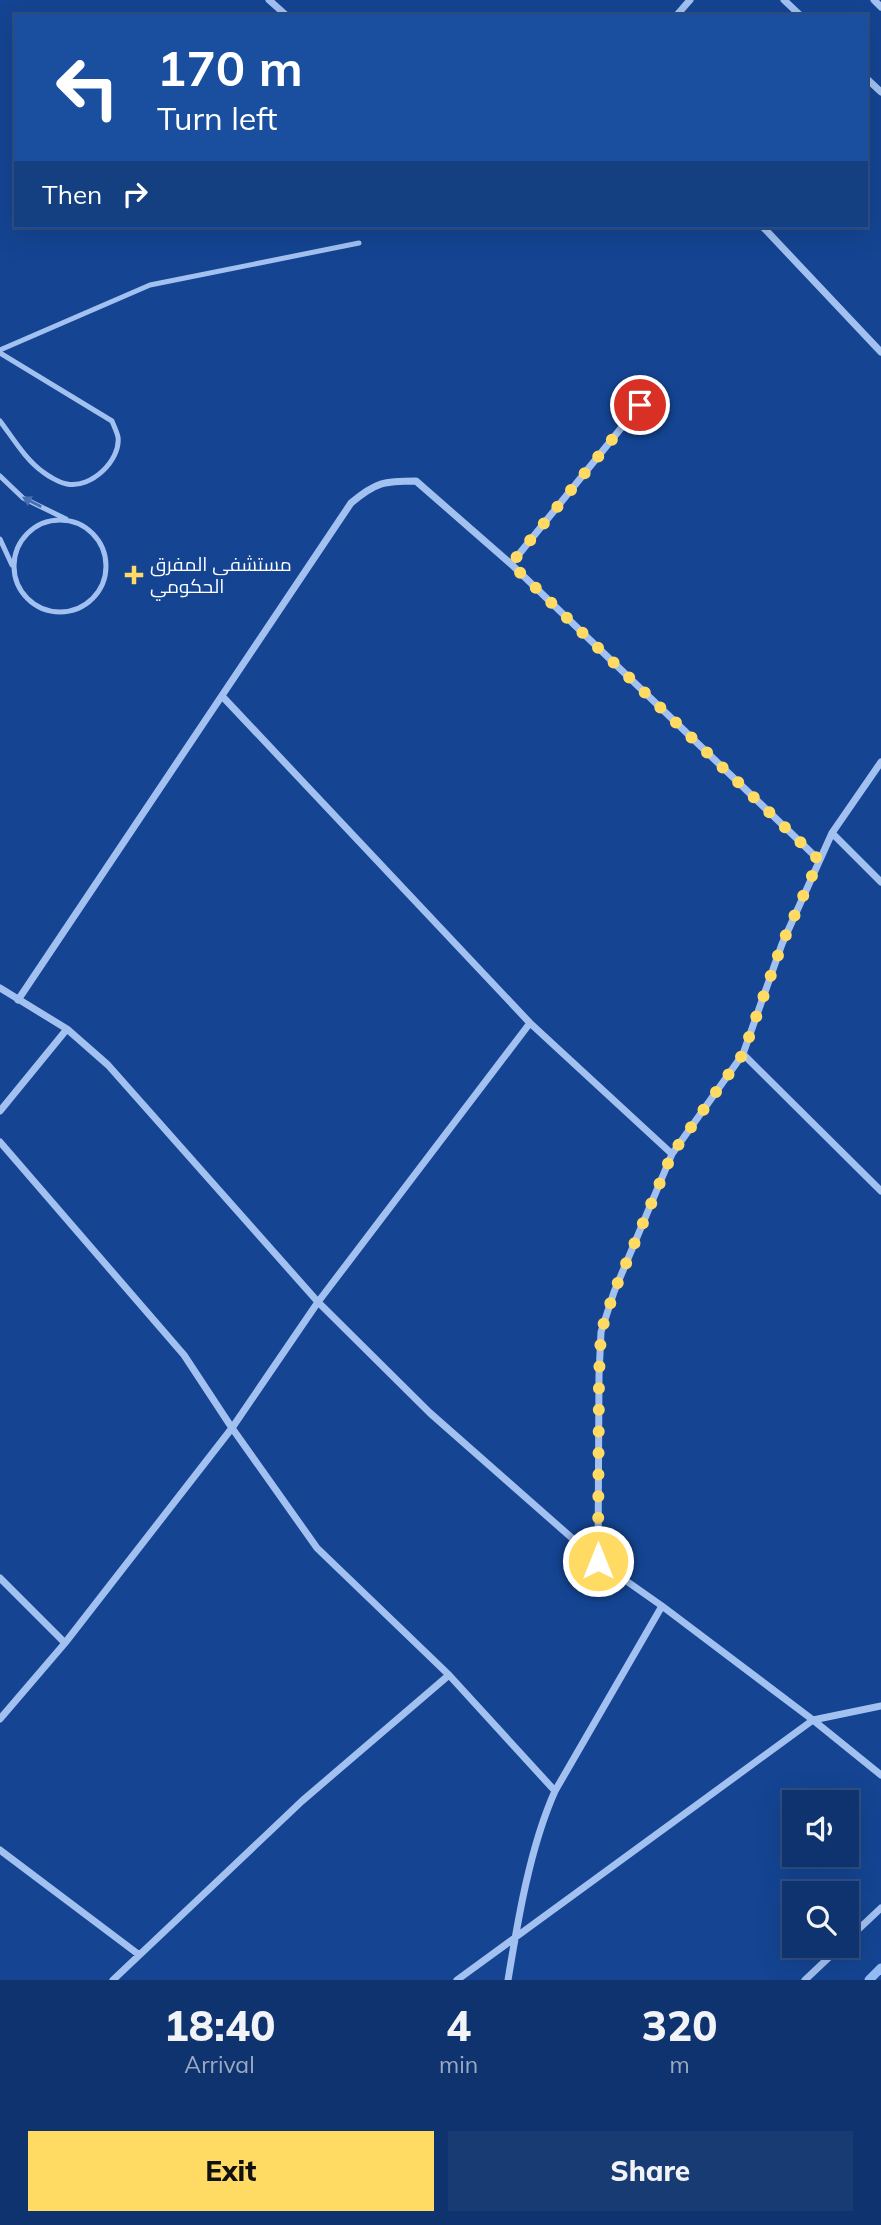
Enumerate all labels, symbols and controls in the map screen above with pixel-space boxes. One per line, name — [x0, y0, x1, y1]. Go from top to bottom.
text: 170 m — [157, 37, 303, 98]
icon: left — [42, 42, 133, 133]
text: Turn left — [157, 98, 277, 138]
icon: right — [116, 175, 154, 213]
text: Then — [42, 178, 102, 211]
pin — [610, 375, 670, 435]
icon: arrive — [621, 386, 659, 424]
one-way arrow — [21, 496, 41, 508]
place label: مستشفى المفرق الحكومي — [150, 552, 292, 601]
marker: مستشفى المفرق الحكومي — [124, 565, 144, 585]
position arrow — [561, 1524, 635, 1598]
map controls — [782, 1790, 859, 1958]
button: sound — [782, 1790, 859, 1867]
button: search — [782, 1881, 859, 1958]
text: 18:40 — [164, 1999, 275, 2052]
text: 4 — [446, 1999, 471, 2052]
text: 320 — [642, 1999, 717, 2052]
text: Arrival — [184, 2050, 255, 2079]
text: min — [439, 2050, 478, 2079]
text: m — [669, 2050, 690, 2079]
button: Exit — [28, 2131, 434, 2211]
button: Share — [448, 2131, 853, 2211]

